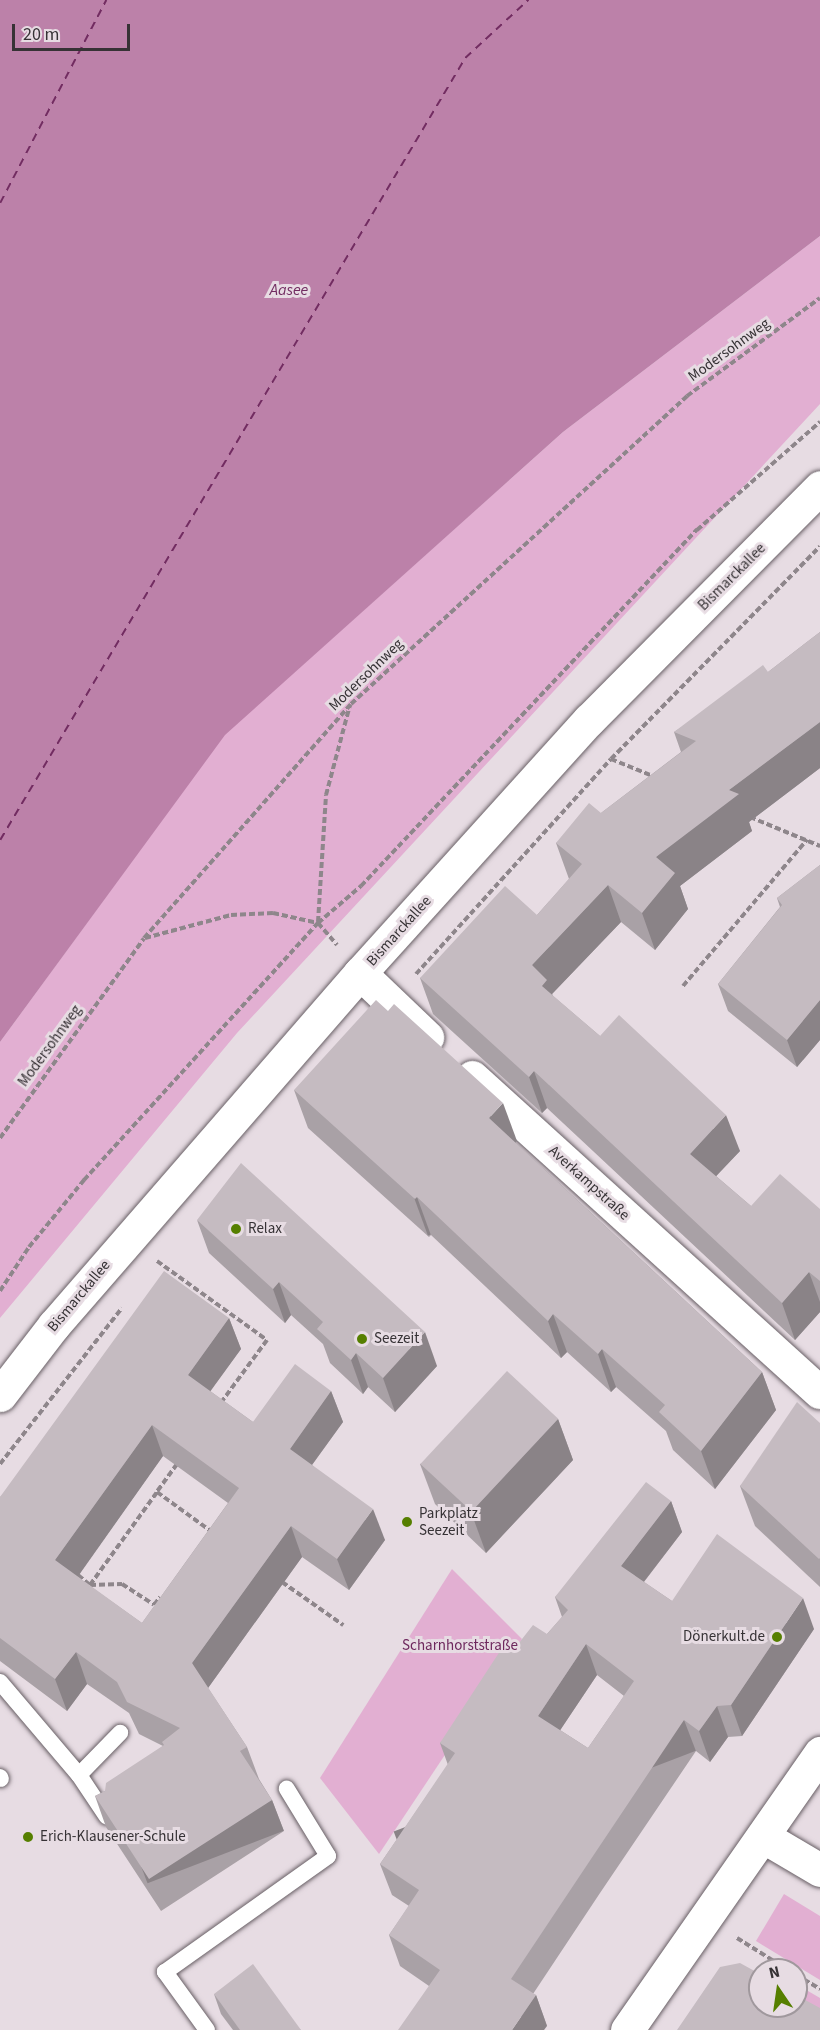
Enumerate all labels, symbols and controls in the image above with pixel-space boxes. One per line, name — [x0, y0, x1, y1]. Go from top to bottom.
scale bar — [15, 12, 134, 50]
text: 20 m — [23, 22, 59, 47]
water label: Aasee — [270, 280, 308, 300]
street label: Modersohnweg — [685, 314, 773, 386]
street label: Bismarckallee — [695, 540, 769, 614]
street label: Modersohnweg — [325, 635, 407, 715]
street label: Bismarckallee — [363, 892, 435, 970]
street label: Modersohnweg — [14, 1002, 86, 1090]
street label: Averkampstraße — [545, 1142, 633, 1224]
place label: Relax — [248, 1220, 282, 1238]
marker: Relax — [229, 1222, 243, 1236]
street label: Bismarckallee — [44, 1256, 114, 1336]
place label: Seezeit — [374, 1330, 419, 1348]
marker: Seezeit — [355, 1332, 369, 1346]
place label: Parkplatz Seezeit — [419, 1504, 478, 1539]
marker: Parkplatz Seezeit — [400, 1515, 414, 1529]
place label: Dönerkult.de — [683, 1628, 765, 1646]
marker: Dönerkult.de — [770, 1630, 784, 1644]
park label: Scharnhorststraße — [402, 1637, 518, 1655]
place label: Erich-Klausener-Schule — [40, 1828, 186, 1846]
marker: Erich-Klausener-Schule — [21, 1830, 35, 1844]
north arrow — [748, 1958, 808, 2018]
text: N — [767, 1960, 782, 1984]

